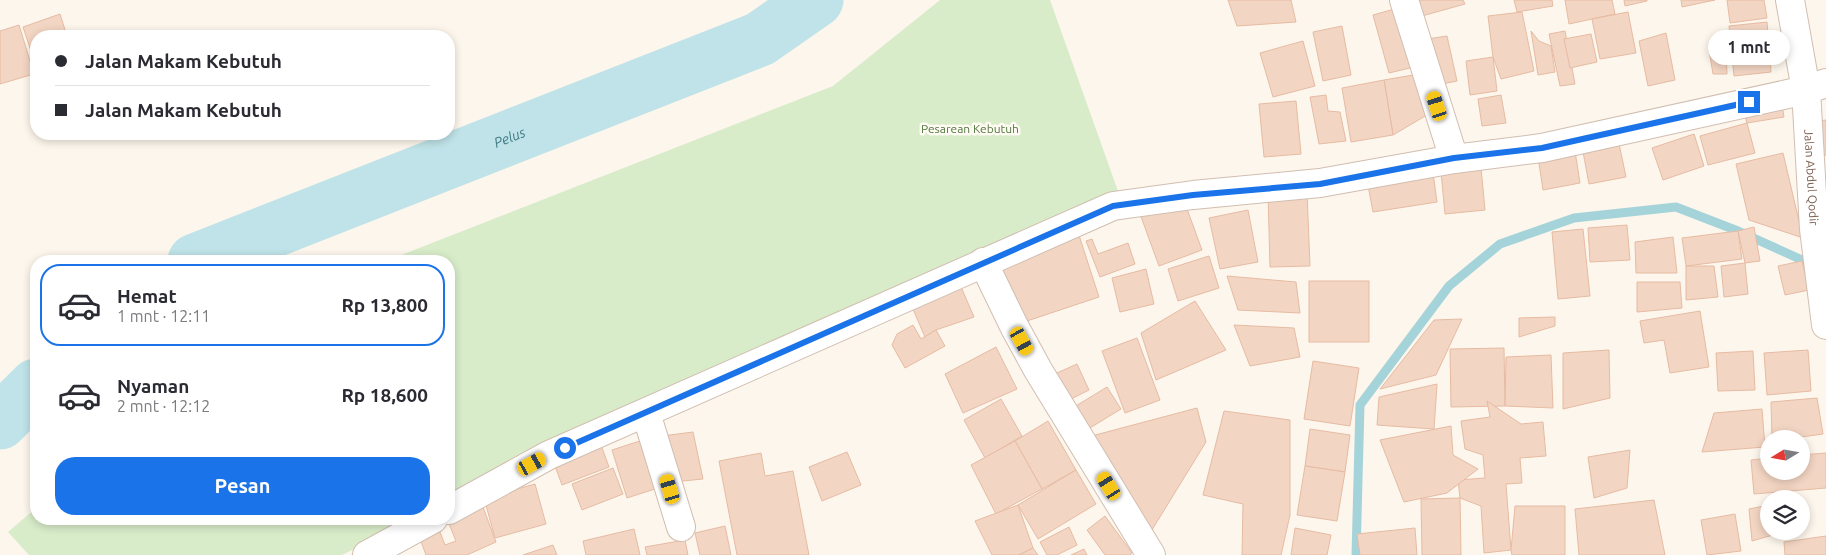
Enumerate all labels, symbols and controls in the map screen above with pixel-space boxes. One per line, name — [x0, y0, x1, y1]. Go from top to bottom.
callout: 1 mnt — [1708, 29, 1790, 64]
text: 1 mnt — [1728, 38, 1770, 56]
text: Jalan Makam Kebutuh — [85, 50, 282, 72]
car — [1425, 89, 1448, 123]
route end — [1738, 91, 1760, 113]
text: Jalan Makam Kebutuh — [85, 99, 282, 121]
park label: Pesarean Kebutuh — [921, 122, 1019, 135]
water label: Pelus — [491, 124, 528, 151]
street label: Jalan Abdul Qodir — [1802, 129, 1821, 226]
icon: car — [57, 283, 102, 328]
text: Hemat — [117, 285, 177, 307]
text: Rp 13,800 — [341, 294, 428, 316]
text: 1 mnt · 12:11 — [117, 307, 210, 325]
car — [1008, 324, 1035, 358]
icon: car — [57, 373, 102, 418]
text: Nyaman — [117, 375, 189, 397]
text: Rp 18,600 — [341, 384, 428, 406]
text: 2 mnt · 12:12 — [117, 397, 210, 415]
north arrow — [1760, 430, 1810, 480]
map controls — [1760, 430, 1810, 540]
route start — [554, 437, 576, 459]
car — [515, 450, 548, 478]
button: Pesan — [55, 457, 430, 515]
car — [1094, 469, 1123, 503]
car — [658, 472, 681, 506]
button: layers — [1760, 490, 1810, 540]

